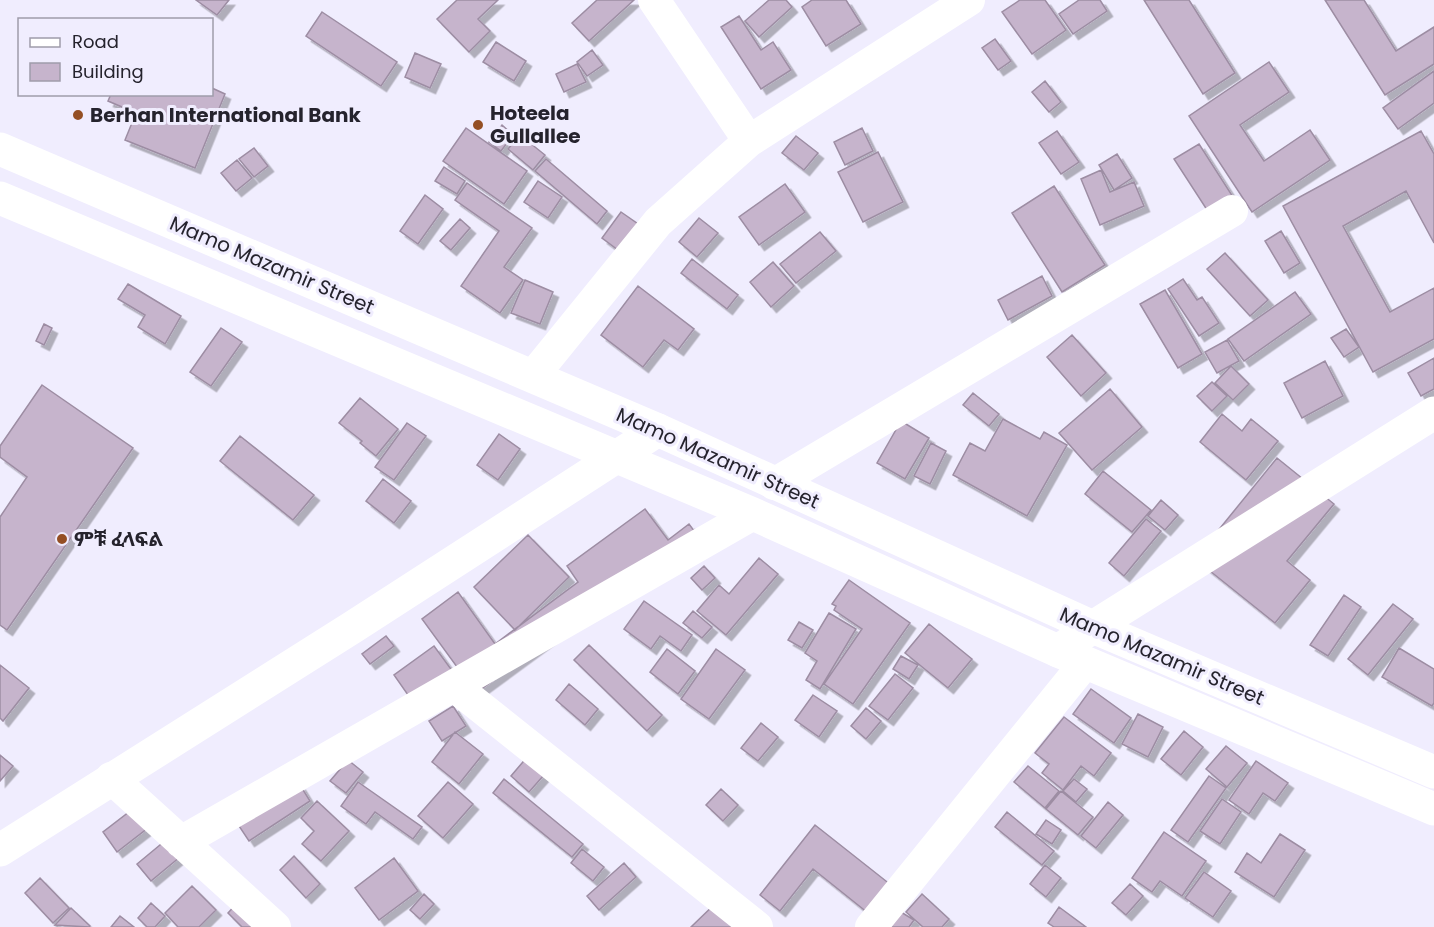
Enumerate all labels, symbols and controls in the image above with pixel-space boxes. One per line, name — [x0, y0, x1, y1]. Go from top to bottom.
legend — [18, 18, 213, 96]
text: Road — [72, 29, 119, 54]
text: Building — [72, 59, 144, 84]
place label: Hoteela Gullallee — [490, 99, 581, 150]
place label: Berhan International Bank — [90, 101, 361, 129]
marker: Berhan International Bank — [71, 108, 85, 122]
marker: Hoteela Gullallee — [471, 118, 485, 132]
street label: Mamo Mazamir Street — [165, 209, 379, 321]
street label: Mamo Mazamir Street — [612, 401, 824, 515]
place label: ምቹ ፈላፍል — [74, 525, 163, 553]
marker: ምቹ ፈላፍል — [55, 532, 69, 546]
street label: Mamo Mazamir Street — [1055, 600, 1269, 712]

